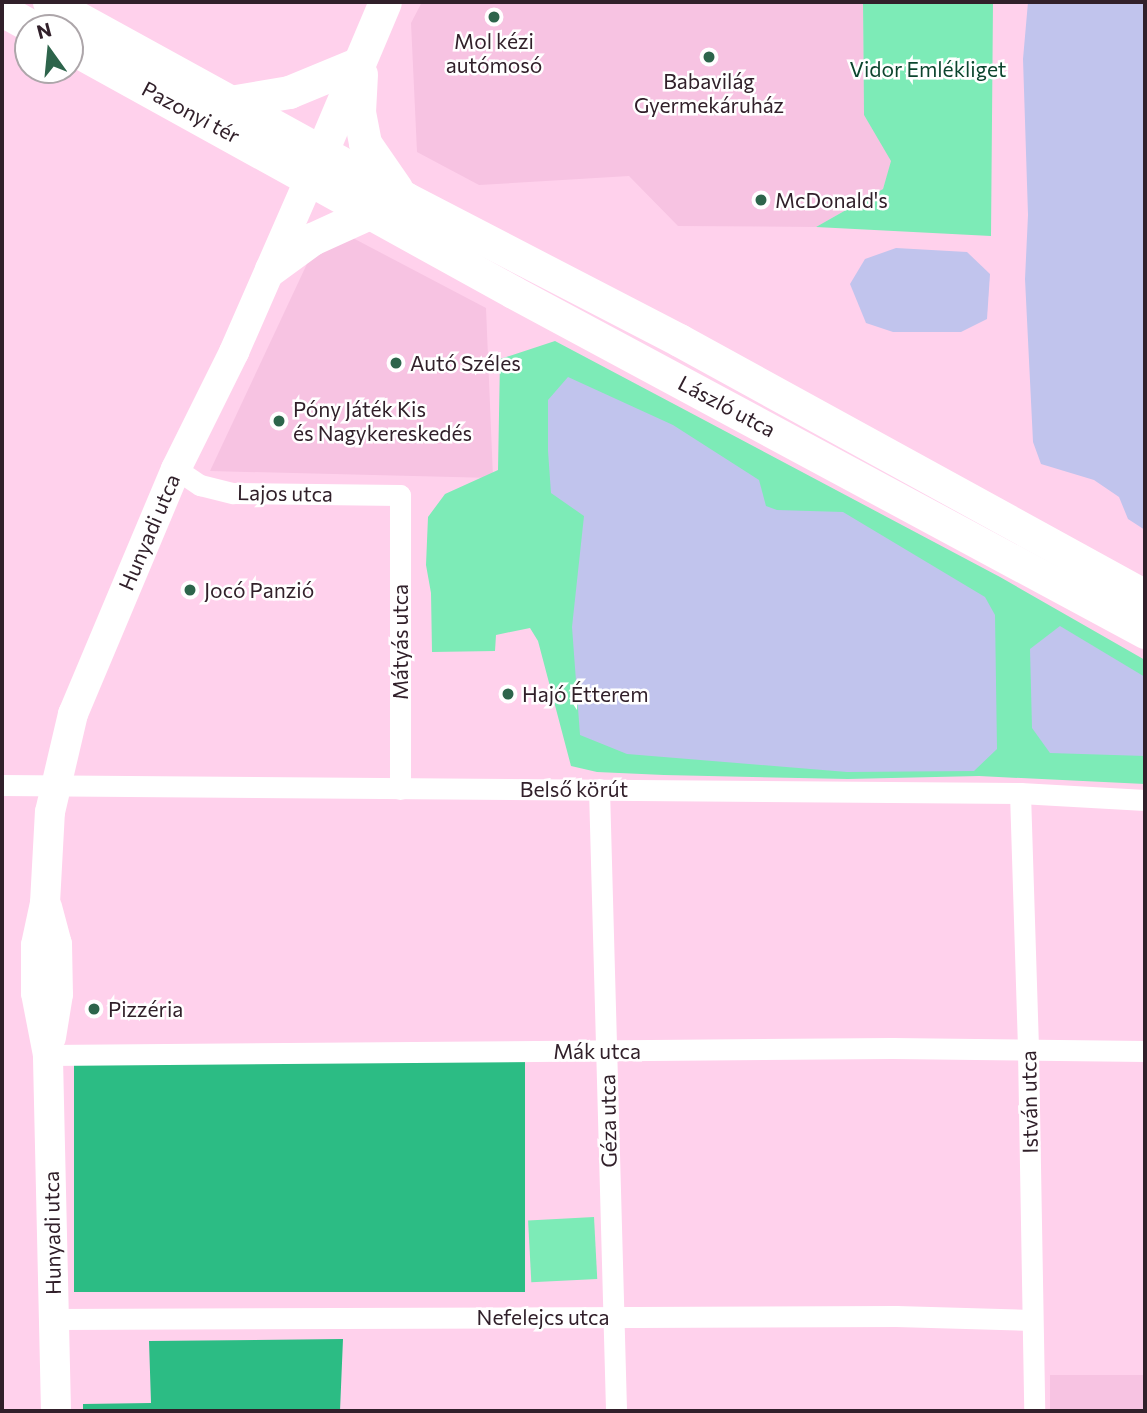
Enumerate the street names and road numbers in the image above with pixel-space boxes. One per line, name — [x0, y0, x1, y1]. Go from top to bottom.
street label: Pazonyi tér — [138, 76, 244, 148]
street label: László utca — [674, 370, 780, 442]
street label: Hunyadi utca — [113, 470, 185, 594]
street label: Lajos utca — [237, 480, 333, 506]
street label: Mátyás utca — [387, 584, 413, 700]
street label: Belső körút — [520, 776, 628, 802]
street label: Mák utca — [553, 1038, 641, 1064]
street label: István utca — [1016, 1050, 1042, 1154]
street label: Géza utca — [595, 1074, 621, 1168]
street label: Hunyadi utca — [38, 1171, 66, 1295]
street label: Nefelejcs utca — [477, 1304, 609, 1330]

